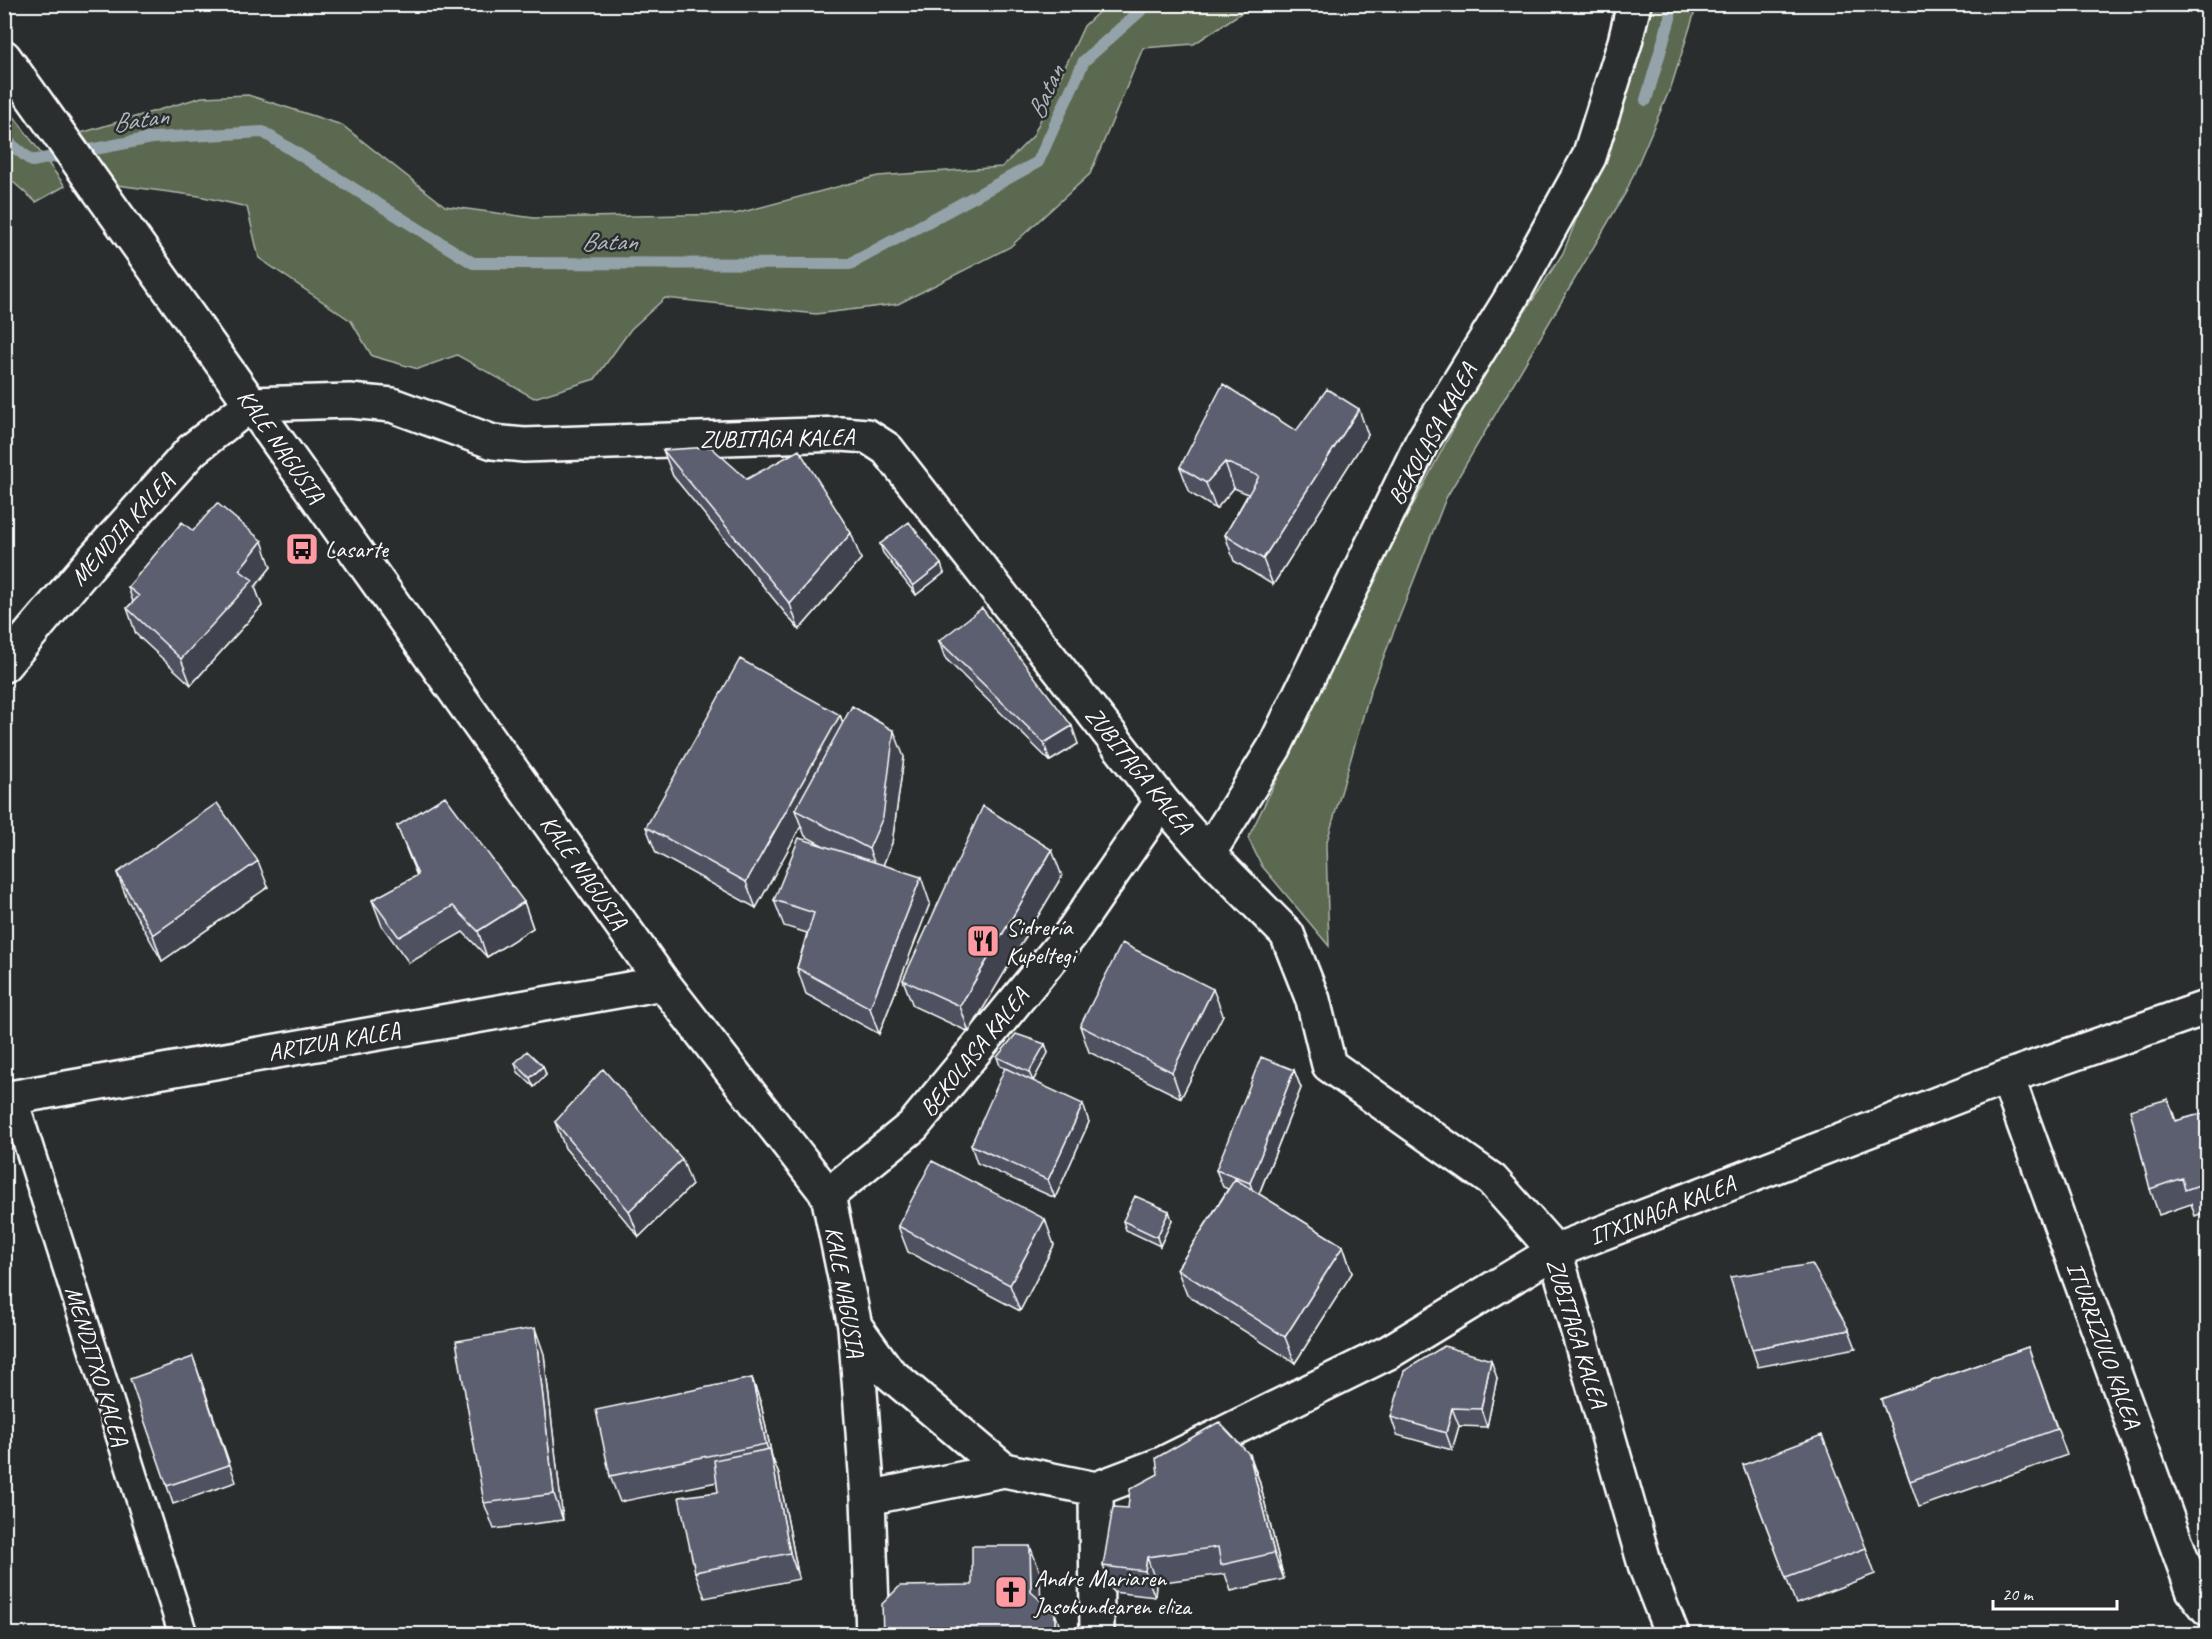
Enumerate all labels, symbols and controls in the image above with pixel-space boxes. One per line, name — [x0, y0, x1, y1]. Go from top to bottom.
water label: Batan — [1019, 58, 1073, 124]
water label: Batan — [110, 99, 172, 140]
water label: Batan — [581, 225, 639, 258]
street label: BEKOLASA KALEA — [1381, 357, 1484, 510]
street label: KALE NAGUSIA — [231, 383, 332, 510]
street label: ZUBITAGA KALEA — [699, 422, 855, 454]
street label: MENDIA KALEA — [63, 466, 181, 592]
bus stop icon: Lasarte — [284, 531, 320, 567]
place label: Lasarte — [325, 534, 390, 564]
street label: ZUBITAGA KALEA — [1079, 701, 1200, 840]
street label: KALE NAGUSIA — [534, 809, 635, 936]
place label: Sidrería Kupeltegi — [1006, 912, 1078, 970]
restaurant icon: Sidrería Kupeltegi — [965, 923, 1001, 959]
street label: BEKOLASA KALEA — [913, 981, 1036, 1122]
street label: ARTZUA KALEA — [266, 1014, 403, 1067]
street label: ITXINAGA KALEA — [1585, 1168, 1740, 1252]
street label: KALE NAGUSIA — [819, 1224, 871, 1361]
street label: ZUBITAGA KALEA — [1540, 1255, 1614, 1412]
street label: ITURRIZULO KALEA — [2060, 1258, 2148, 1433]
street label: MENDITXO KALEA — [58, 1282, 136, 1450]
place label: Andre Mariaren Jasokundearen eliza — [1033, 1563, 1193, 1621]
scale bar — [1993, 1573, 2118, 1611]
church icon: Andre Mariaren Jasokundearen eliza — [993, 1574, 1029, 1610]
text: 20 m — [2002, 1583, 2035, 1605]

